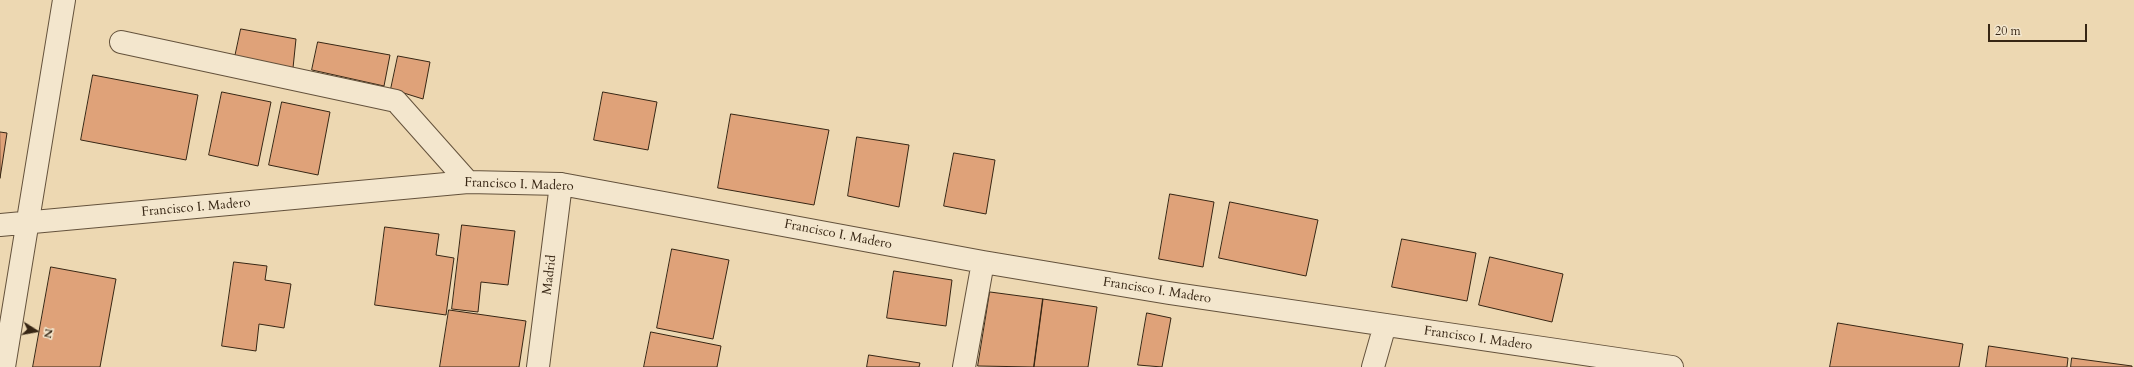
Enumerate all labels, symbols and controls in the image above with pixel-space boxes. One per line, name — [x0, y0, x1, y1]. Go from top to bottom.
scale bar — [1990, 16, 2089, 42]
text: 20 m — [1995, 23, 2021, 39]
street label: Francisco I. Madero — [464, 175, 574, 195]
street label: Francisco I. Madero — [141, 195, 251, 221]
street label: Francisco I. Madero — [783, 217, 893, 253]
street label: Madrid — [540, 254, 560, 296]
street label: Francisco I. Madero — [1102, 275, 1212, 307]
north arrow — [16, 311, 56, 351]
street label: Francisco I. Madero — [1423, 324, 1533, 354]
text: N — [40, 327, 57, 339]

